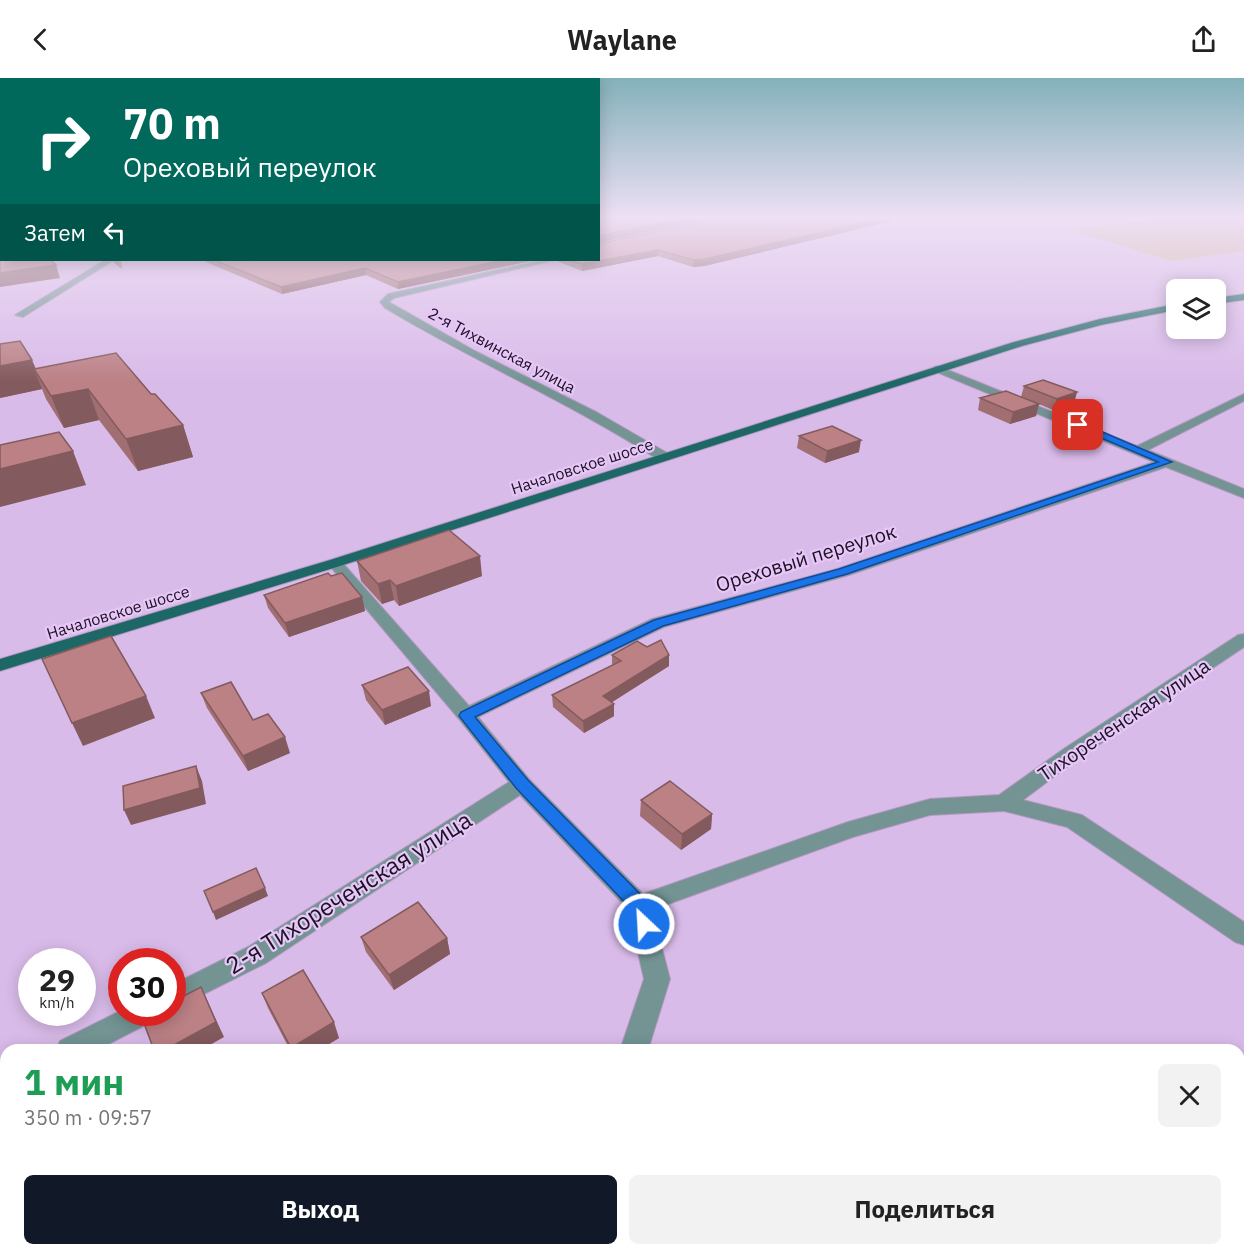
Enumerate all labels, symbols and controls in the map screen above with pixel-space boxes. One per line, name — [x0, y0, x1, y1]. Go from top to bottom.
text: Waylane — [567, 22, 677, 57]
icon: back — [24, 23, 57, 56]
icon: share — [1187, 23, 1220, 56]
text: 70 m — [123, 96, 221, 151]
icon: right — [24, 102, 102, 180]
text: Ореховый переулок — [123, 149, 377, 184]
icon: left — [98, 216, 131, 249]
text: Затем — [24, 218, 86, 247]
map controls — [1166, 279, 1226, 339]
button: layers — [1166, 279, 1226, 339]
street label: 2-я Тихвинская улица — [425, 303, 579, 398]
pin — [1052, 399, 1103, 450]
icon: arrive — [1061, 408, 1094, 441]
street label: Началовское шоссе — [508, 433, 656, 498]
street label: Ореховый переулок — [712, 517, 900, 598]
street label: Началовское шоссе — [44, 581, 192, 643]
street label: Тихореченская улица — [1033, 652, 1215, 787]
street label: 2-я Тихореченская улица — [219, 803, 478, 981]
position arrow — [612, 892, 676, 956]
speed limit sign: 30 — [108, 948, 186, 1026]
text: 29 — [39, 960, 75, 999]
text: km/h — [39, 993, 75, 1012]
text: 1 мин — [24, 1058, 124, 1105]
button: close — [1158, 1064, 1221, 1127]
text: 350 m · 09:57 — [24, 1104, 152, 1131]
button: Выход — [24, 1175, 617, 1244]
button: Поделиться — [629, 1175, 1221, 1244]

